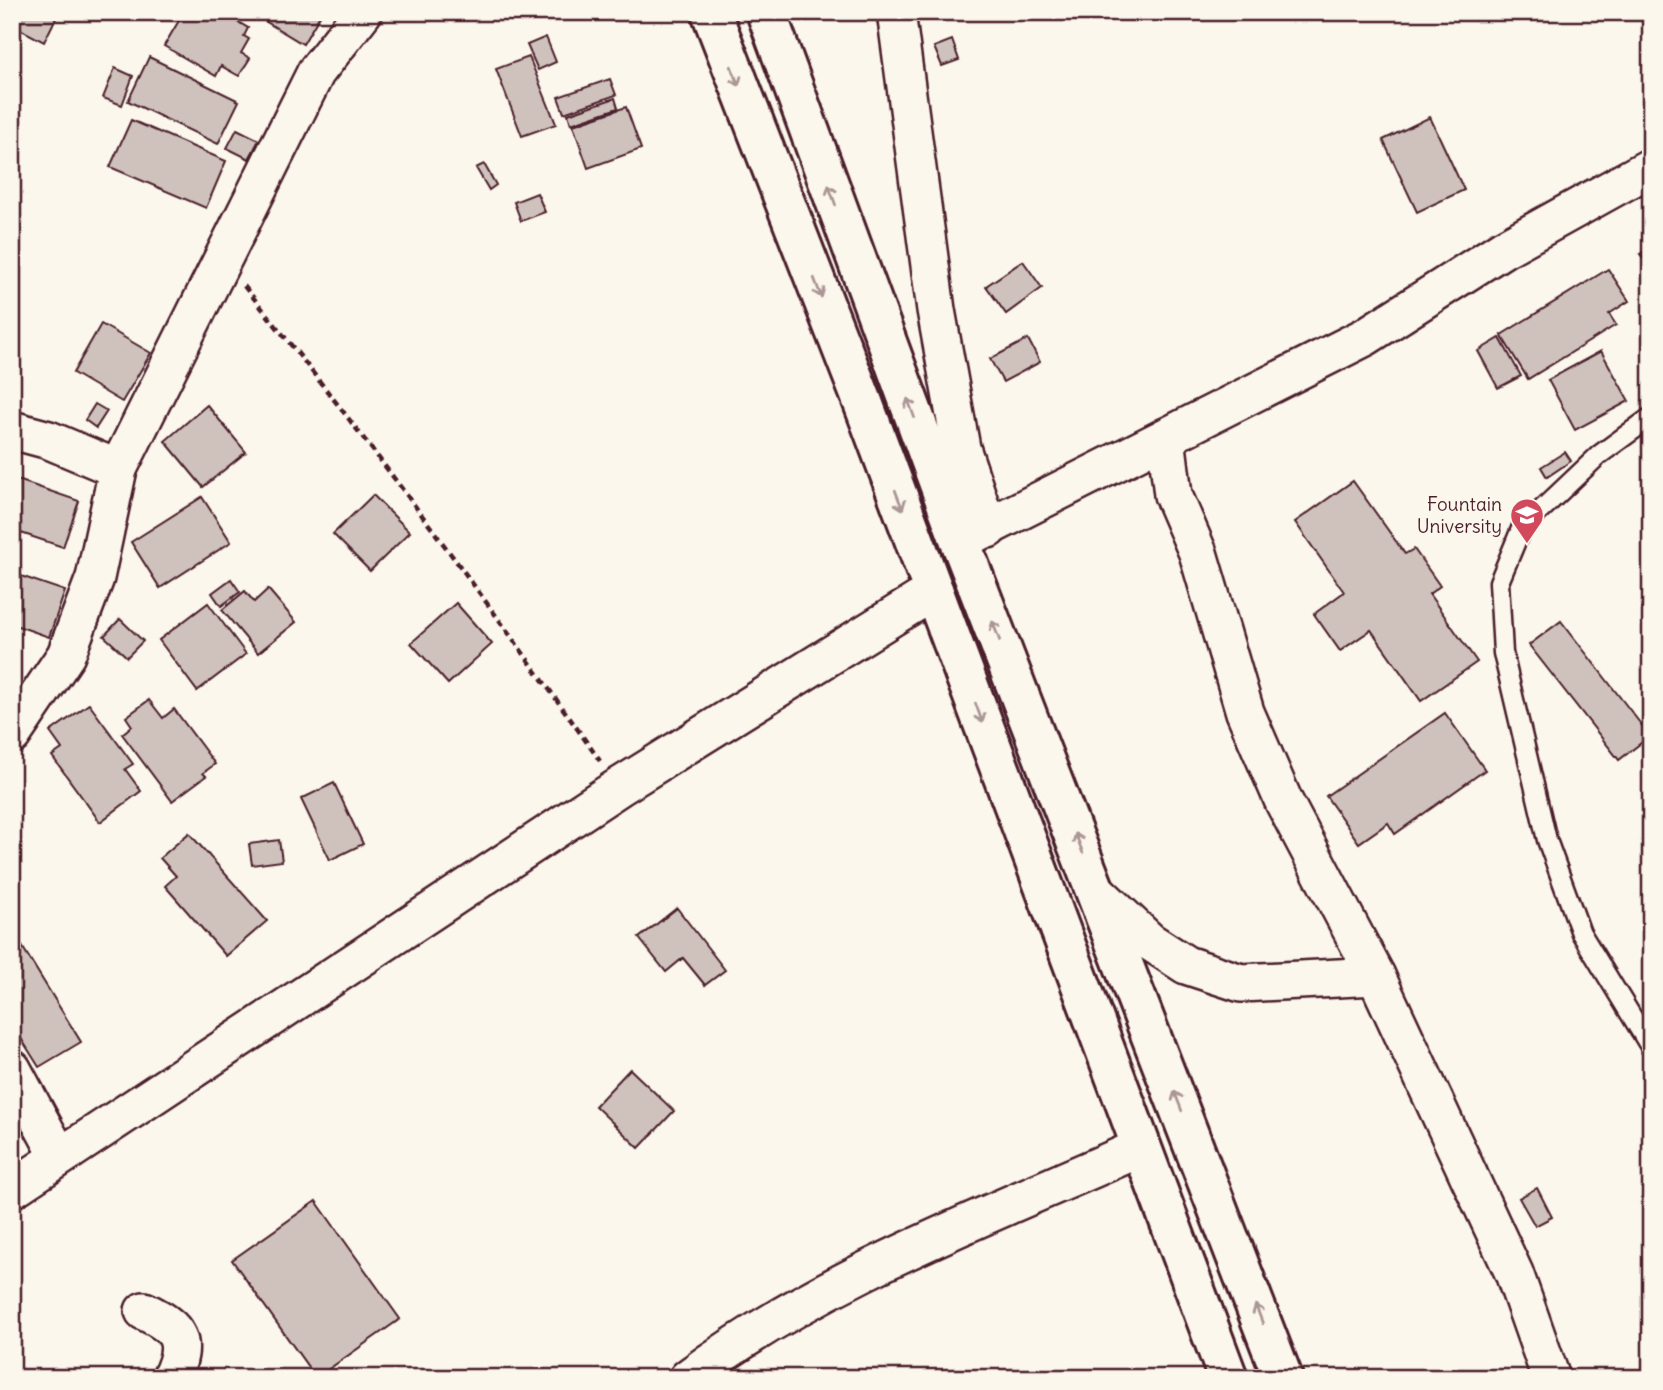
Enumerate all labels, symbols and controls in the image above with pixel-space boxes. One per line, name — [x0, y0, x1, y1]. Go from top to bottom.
one-way arrow — [730, 64, 743, 86]
one-way arrow — [825, 184, 837, 206]
one-way arrow — [812, 276, 825, 298]
one-way arrow — [904, 398, 916, 420]
one-way arrow — [894, 489, 907, 511]
place label: Fountain University — [1417, 492, 1502, 538]
school or university icon: Fountain University — [1508, 496, 1546, 545]
one-way arrow — [988, 621, 1001, 643]
one-way arrow — [974, 702, 986, 724]
one-way arrow — [1071, 833, 1084, 855]
one-way arrow — [1170, 1091, 1183, 1113]
one-way arrow — [1251, 1304, 1264, 1325]

